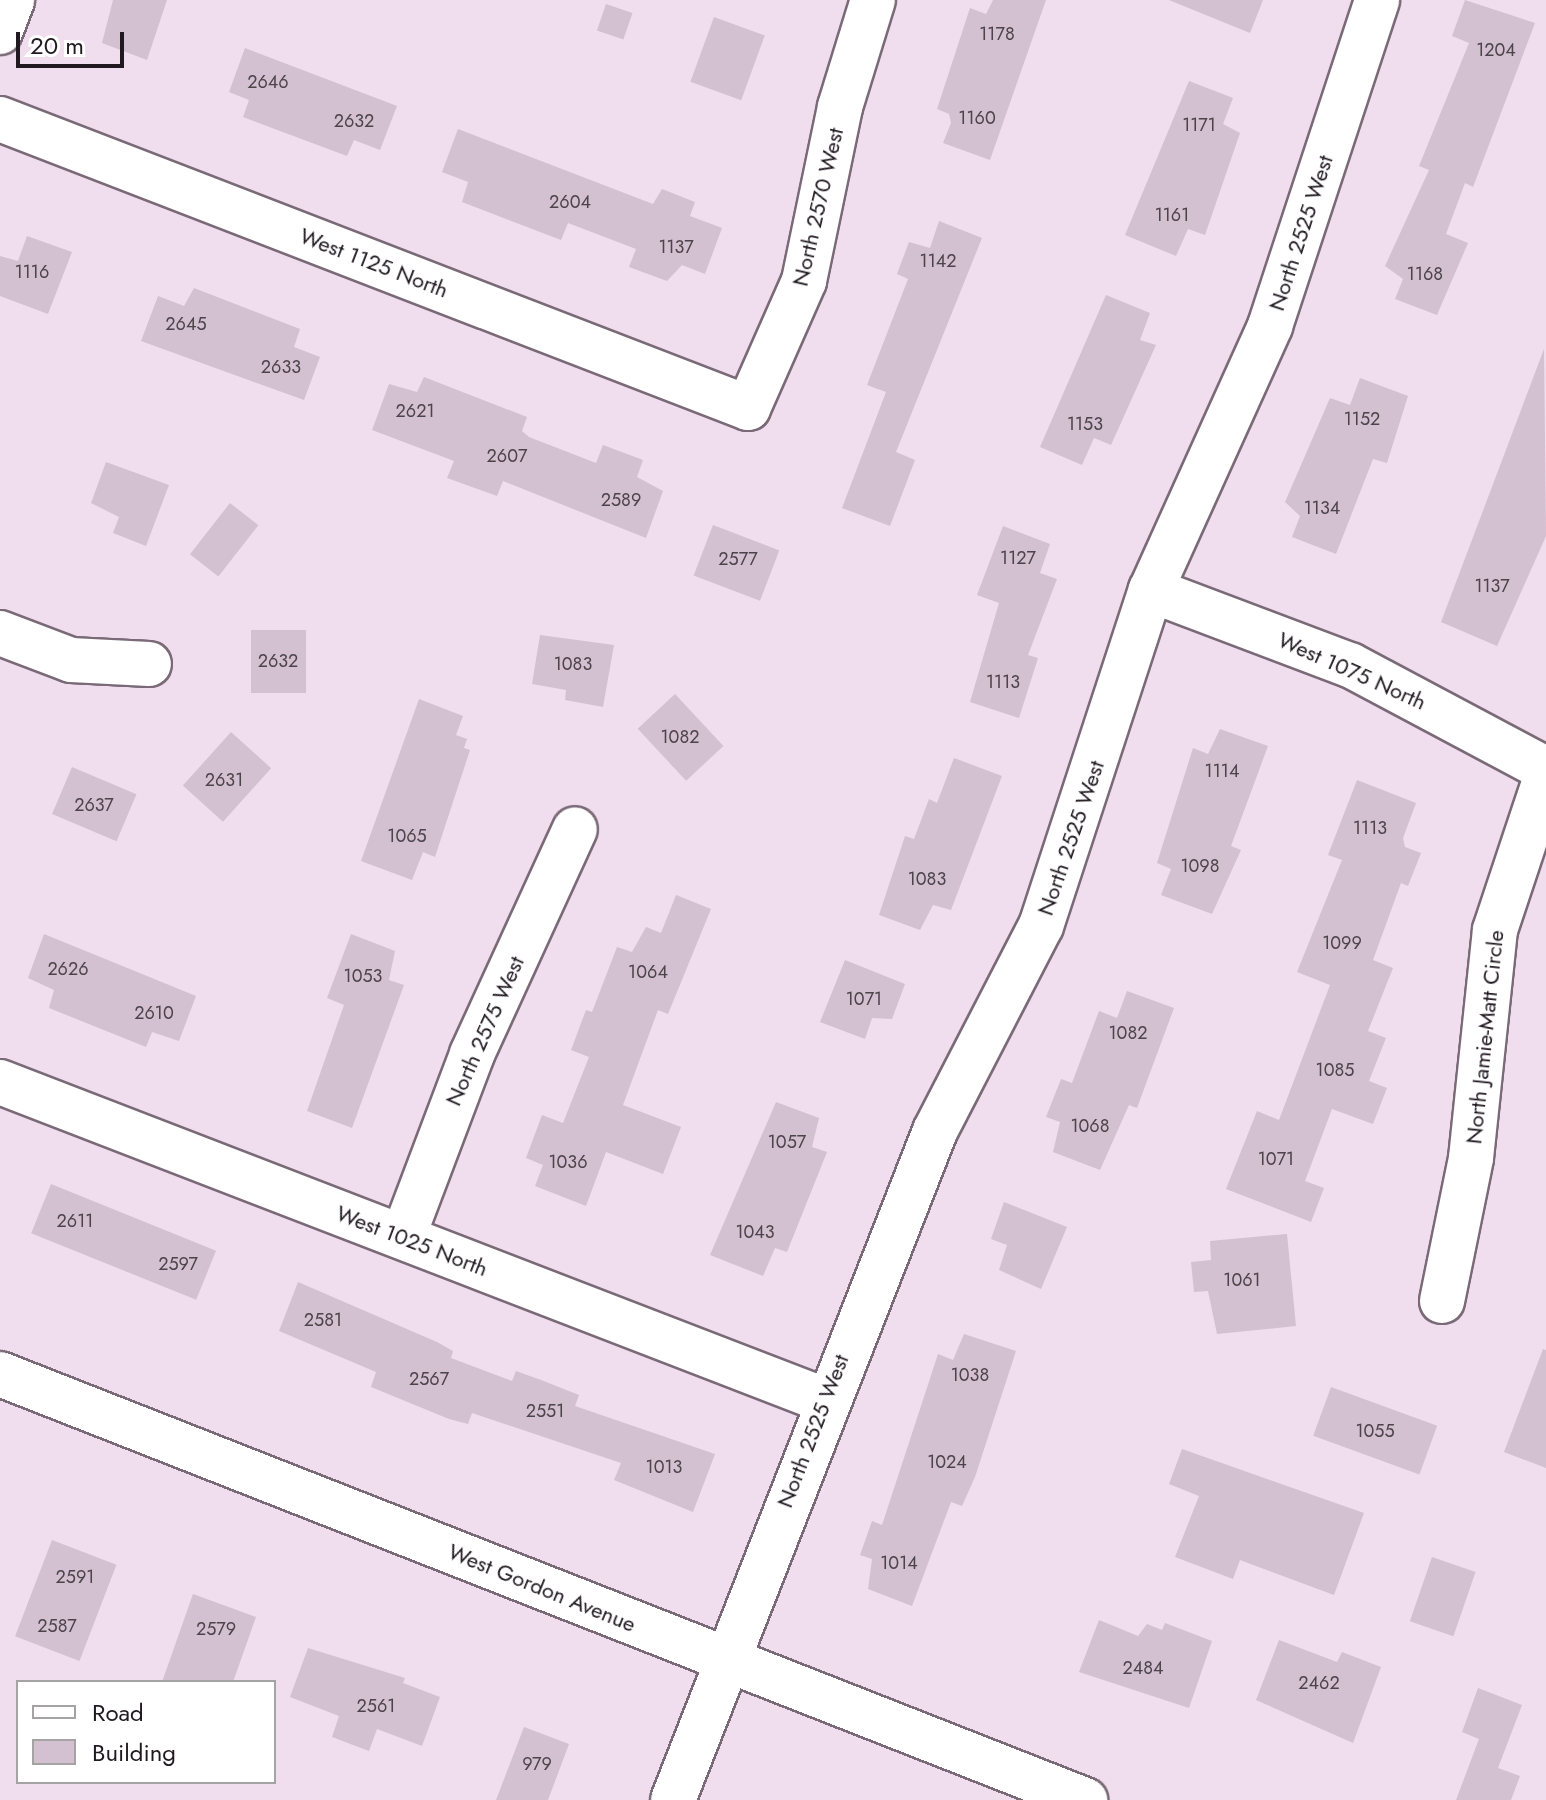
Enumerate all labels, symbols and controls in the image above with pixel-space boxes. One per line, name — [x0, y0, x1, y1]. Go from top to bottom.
scale bar — [20, 16, 128, 66]
house number: 1178 — [979, 23, 1015, 45]
text: 20 m — [30, 28, 84, 63]
house number: 1204 — [1476, 39, 1516, 61]
house number: 2646 — [247, 71, 289, 93]
house number: 1160 — [958, 107, 996, 129]
house number: 2632 — [334, 110, 374, 132]
house number: 1171 — [1182, 114, 1216, 136]
street label: North 2570 West — [787, 125, 849, 289]
street label: North 2525 West — [1263, 152, 1339, 314]
house number: 2604 — [549, 191, 591, 213]
house number: 1161 — [1155, 204, 1189, 226]
street label: West 1125 North — [296, 223, 452, 303]
house number: 1137 — [658, 236, 694, 258]
house number: 1142 — [920, 250, 956, 272]
house number: 1116 — [15, 261, 49, 283]
house number: 1168 — [1407, 263, 1443, 285]
house number: 2645 — [165, 313, 207, 335]
house number: 2633 — [261, 356, 301, 378]
house number: 2621 — [396, 400, 434, 422]
house number: 1152 — [1344, 408, 1380, 430]
house number: 1153 — [1067, 413, 1103, 435]
house number: 2607 — [487, 445, 527, 467]
house number: 2589 — [601, 489, 641, 511]
house number: 1134 — [1304, 497, 1340, 519]
house number: 1127 — [1000, 547, 1036, 569]
house number: 2577 — [718, 548, 758, 570]
house number: 1137 — [1474, 575, 1510, 597]
street label: West 1075 North — [1274, 627, 1430, 715]
house number: 2632 — [258, 650, 298, 672]
house number: 1083 — [554, 653, 592, 675]
house number: 1113 — [986, 671, 1020, 693]
house number: 1082 — [661, 726, 699, 748]
street label: North 2525 West — [1032, 757, 1110, 919]
house number: 1114 — [1205, 760, 1239, 782]
house number: 2631 — [205, 769, 243, 791]
house number: 2637 — [74, 794, 114, 816]
house number: 1113 — [1353, 817, 1387, 839]
house number: 1065 — [387, 825, 427, 847]
house number: 1098 — [1180, 855, 1220, 877]
house number: 1083 — [908, 868, 946, 890]
street label: North Jamie-Matt Circle — [1461, 929, 1509, 1145]
house number: 1099 — [1322, 932, 1362, 954]
street label: North 2575 West — [440, 952, 530, 1110]
house number: 2626 — [47, 958, 89, 980]
house number: 1064 — [628, 961, 668, 983]
house number: 1053 — [344, 965, 382, 987]
house number: 1071 — [846, 988, 882, 1010]
house number: 2610 — [134, 1002, 174, 1024]
house number: 1082 — [1109, 1022, 1147, 1044]
house number: 1085 — [1316, 1059, 1354, 1081]
house number: 1068 — [1070, 1115, 1110, 1137]
house number: 1057 — [768, 1131, 806, 1153]
house number: 1071 — [1258, 1148, 1294, 1170]
house number: 1036 — [548, 1151, 588, 1173]
street label: West 1025 North — [333, 1200, 491, 1282]
house number: 2611 — [57, 1210, 93, 1232]
house number: 1043 — [735, 1221, 775, 1243]
house number: 2597 — [158, 1253, 198, 1275]
house number: 1061 — [1223, 1269, 1261, 1291]
house number: 2581 — [304, 1309, 342, 1331]
street label: North 2525 West — [772, 1351, 854, 1511]
house number: 1038 — [951, 1364, 989, 1386]
house number: 2567 — [409, 1368, 449, 1390]
house number: 2551 — [526, 1400, 564, 1422]
house number: 1055 — [1355, 1420, 1395, 1442]
house number: 1024 — [927, 1451, 967, 1473]
house number: 1013 — [646, 1456, 682, 1478]
street label: West Gordon Avenue — [444, 1538, 640, 1638]
house number: 1014 — [880, 1552, 918, 1574]
house number: 2591 — [56, 1566, 94, 1588]
house number: 2587 — [37, 1615, 77, 1637]
house number: 2579 — [196, 1618, 236, 1640]
house number: 2484 — [1122, 1657, 1164, 1679]
house number: 2462 — [1298, 1672, 1340, 1694]
legend — [16, 1680, 276, 1784]
text: Road — [92, 1695, 144, 1730]
house number: 2561 — [357, 1695, 395, 1717]
text: Building — [92, 1735, 176, 1770]
house number: 979 — [522, 1753, 552, 1775]

